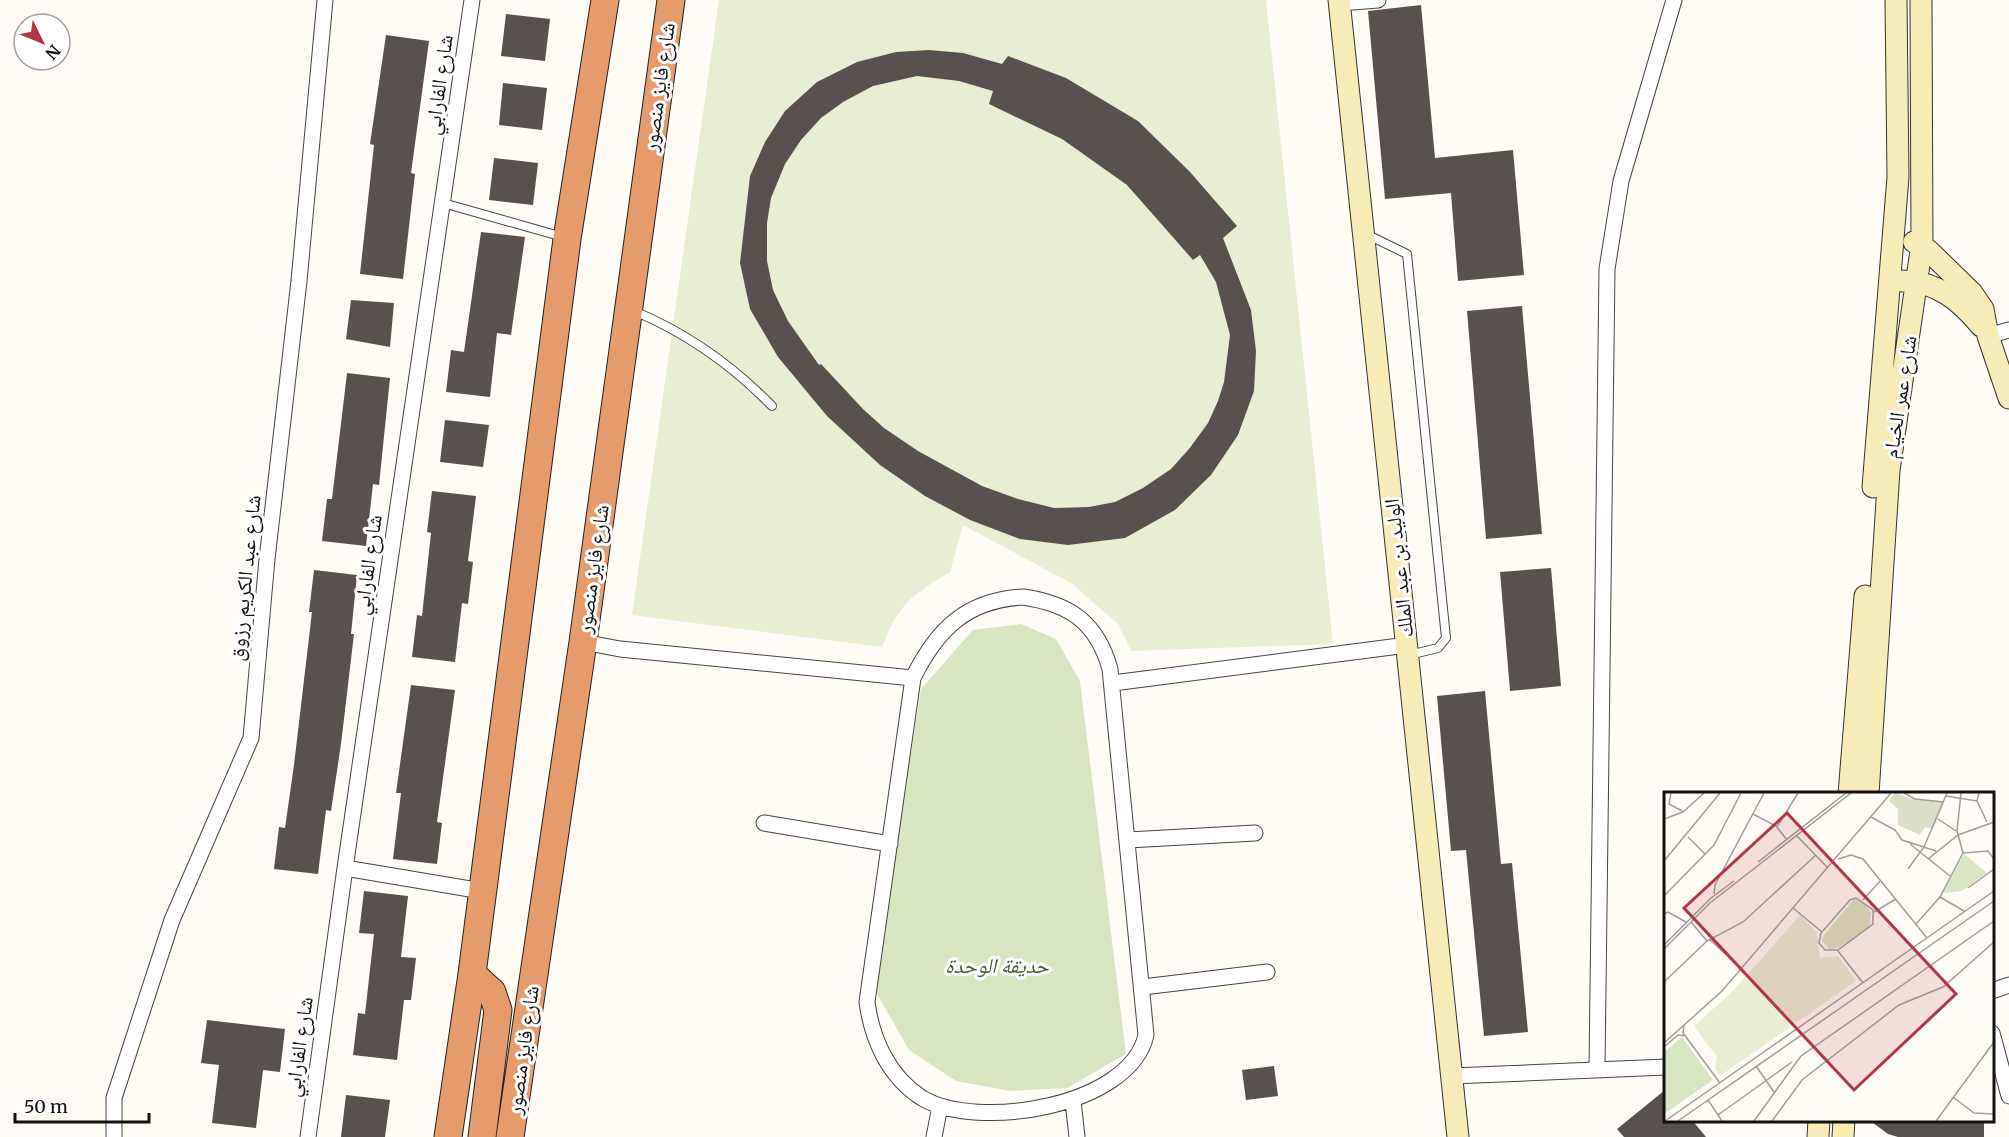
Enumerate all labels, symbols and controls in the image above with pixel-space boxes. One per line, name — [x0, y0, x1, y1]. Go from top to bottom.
north arrow — [12, 12, 72, 72]
street label: شارع فايز منصور — [636, 21, 681, 154]
street label: شارع الفارابي — [418, 33, 462, 137]
text: N — [41, 41, 65, 64]
street label: شارع عمر الخيام — [1876, 333, 1924, 461]
street label: شارع عبد الكريم رزوق — [222, 493, 268, 663]
street label: الوليد بن عبد الملك — [1378, 497, 1419, 639]
street label: شارع فايز منصور — [570, 503, 615, 636]
street label: شارع الفارابي — [347, 513, 391, 617]
inset map — [1664, 792, 1994, 1122]
park label: حديقة الوحدة — [945, 952, 1050, 979]
street label: شارع فايز منصور — [500, 984, 545, 1117]
street label: شارع الفارابي — [278, 995, 322, 1099]
scale bar — [15, 1086, 148, 1124]
text: 50 m — [24, 1095, 68, 1118]

